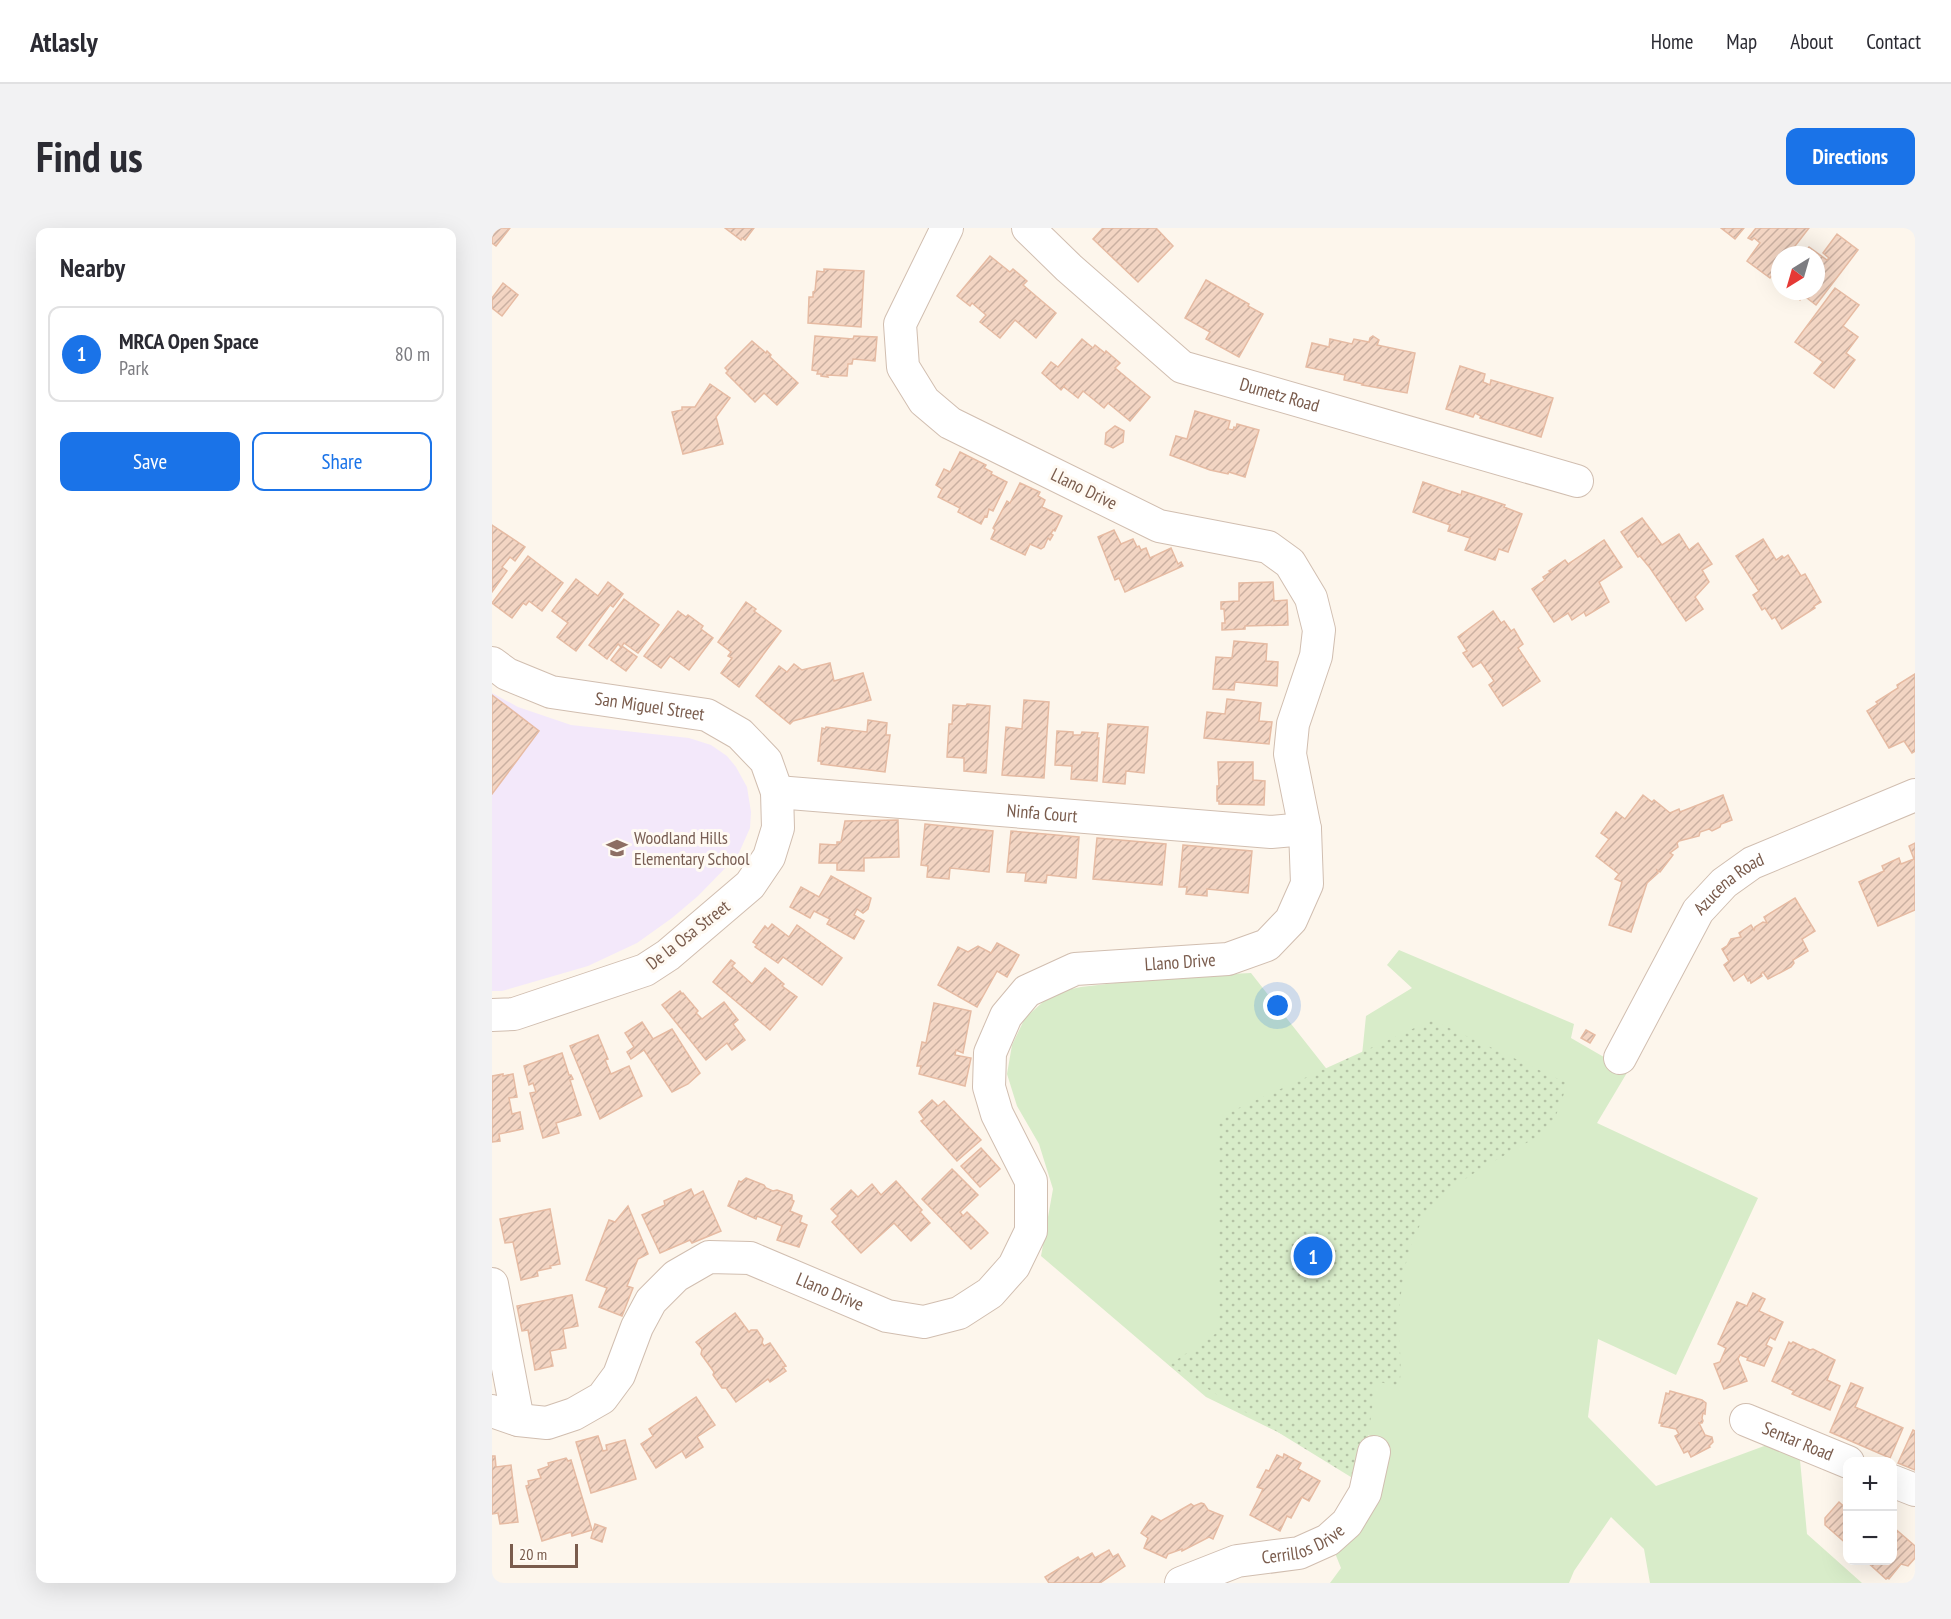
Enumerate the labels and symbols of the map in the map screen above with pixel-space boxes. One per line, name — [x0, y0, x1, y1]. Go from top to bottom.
north arrow — [1771, 246, 1825, 300]
street label: Dumetz Road — [1237, 372, 1322, 417]
street label: Llano Drive — [1047, 463, 1121, 514]
street label: San Miguel Street — [594, 687, 706, 726]
street label: Ninfa Court — [1006, 799, 1078, 827]
place label: Woodland Hills Elementary School — [634, 826, 750, 870]
school or university icon: Woodland Hills Elementary School — [605, 836, 629, 860]
street label: Azucena Road — [1688, 847, 1767, 919]
street label: De la Osa Street — [641, 895, 734, 974]
street label: Llano Drive — [1144, 948, 1216, 975]
your location — [1263, 991, 1292, 1020]
pin: 1 — [1294, 1234, 1332, 1278]
street label: Llano Drive — [793, 1267, 867, 1316]
street label: Sentar Road — [1759, 1416, 1837, 1466]
street label: Cerrillos Drive — [1260, 1519, 1349, 1569]
scale bar — [510, 1541, 578, 1568]

